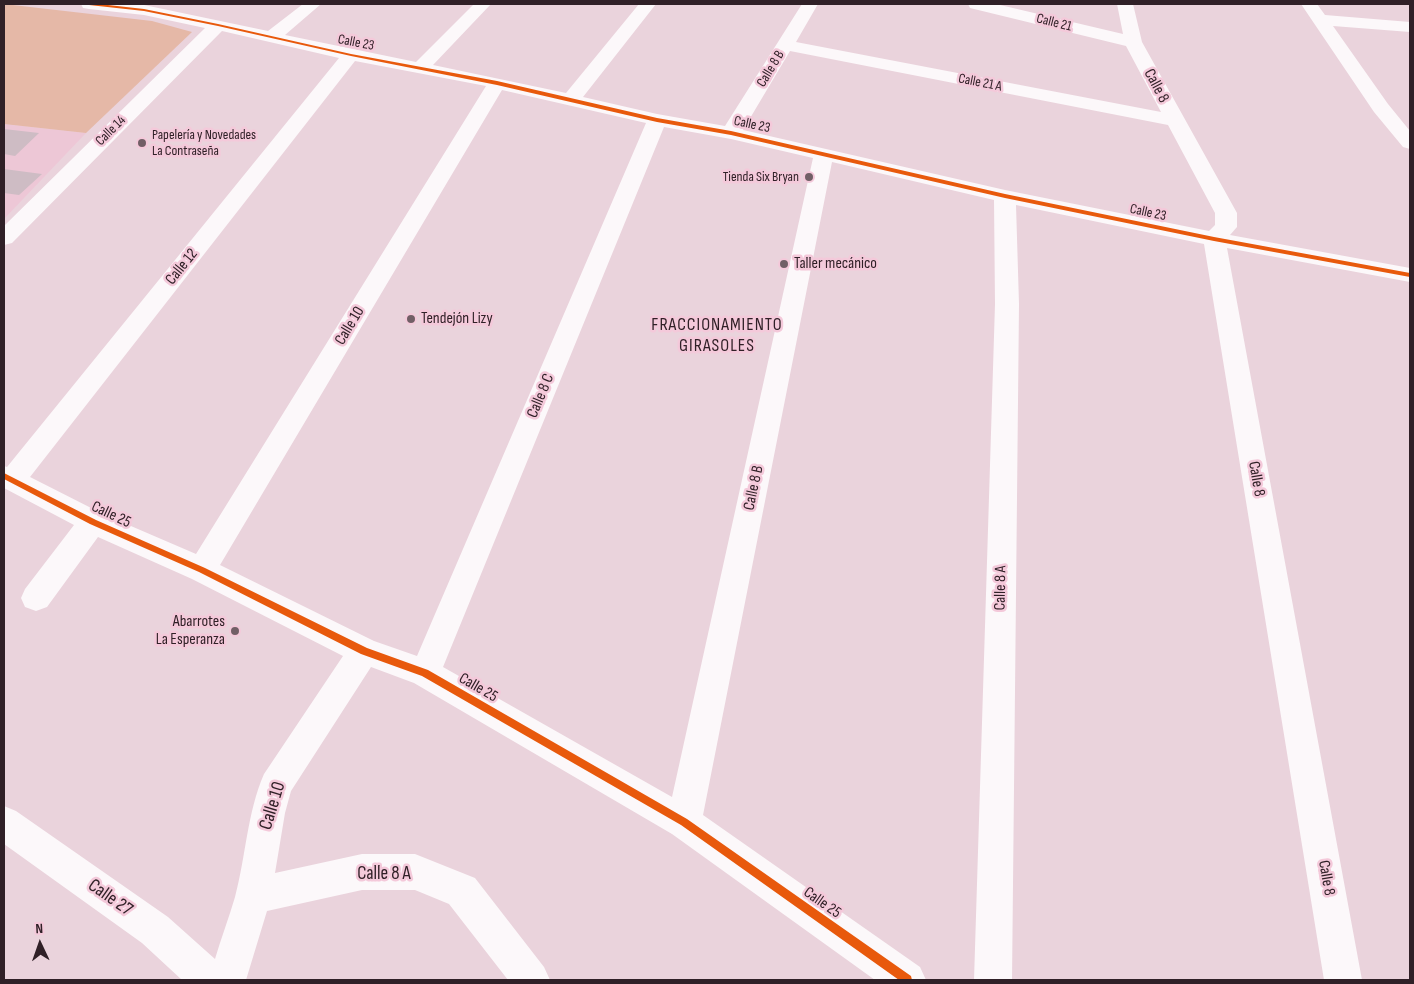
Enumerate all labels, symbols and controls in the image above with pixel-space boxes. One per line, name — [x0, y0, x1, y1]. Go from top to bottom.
street label: Calle 21 — [1035, 11, 1073, 35]
street label: Calle 23 — [336, 31, 376, 55]
street label: Calle 8 B — [754, 48, 788, 90]
street label: Calle 8 — [1139, 66, 1173, 106]
street label: Calle 21 A — [957, 71, 1003, 95]
street label: Calle 14 — [92, 112, 130, 150]
street label: Calle 23 — [732, 113, 772, 137]
place label: Papelería y Novedades La Contraseña — [152, 127, 256, 160]
marker: Papelería y Novedades La Contraseña — [136, 137, 148, 149]
place label: Tienda Six Bryan — [723, 169, 799, 185]
marker: Tienda Six Bryan — [803, 171, 815, 183]
street label: Calle 23 — [1128, 201, 1168, 225]
street label: Calle 12 — [162, 245, 202, 289]
place label: Taller mecánico — [794, 254, 877, 274]
marker: Taller mecánico — [778, 258, 790, 270]
street label: Calle 10 — [331, 303, 369, 349]
place label: Tendejón Lizy — [421, 309, 493, 329]
marker: Tendejón Lizy — [405, 313, 417, 325]
district label: FRACCIONAMIENTO GIRASOLES — [649, 314, 785, 356]
street label: Calle 8 C — [523, 371, 559, 421]
street label: Calle 8 — [1243, 460, 1269, 498]
street label: Calle 8 B — [740, 464, 768, 512]
street label: Calle 25 — [88, 498, 134, 532]
street label: Calle 8 A — [991, 565, 1011, 611]
place label: Abarrotes La Esperanza — [156, 612, 225, 650]
marker: Abarrotes La Esperanza — [229, 625, 241, 637]
street label: Calle 25 — [455, 669, 501, 707]
street label: Calle 10 — [255, 779, 291, 833]
street label: Calle 8 — [1313, 859, 1339, 897]
street label: Calle 8 A — [357, 863, 411, 885]
street label: Calle 27 — [83, 874, 137, 922]
street label: Calle 25 — [799, 883, 845, 923]
north arrow — [15, 919, 65, 969]
text: N — [35, 920, 43, 937]

